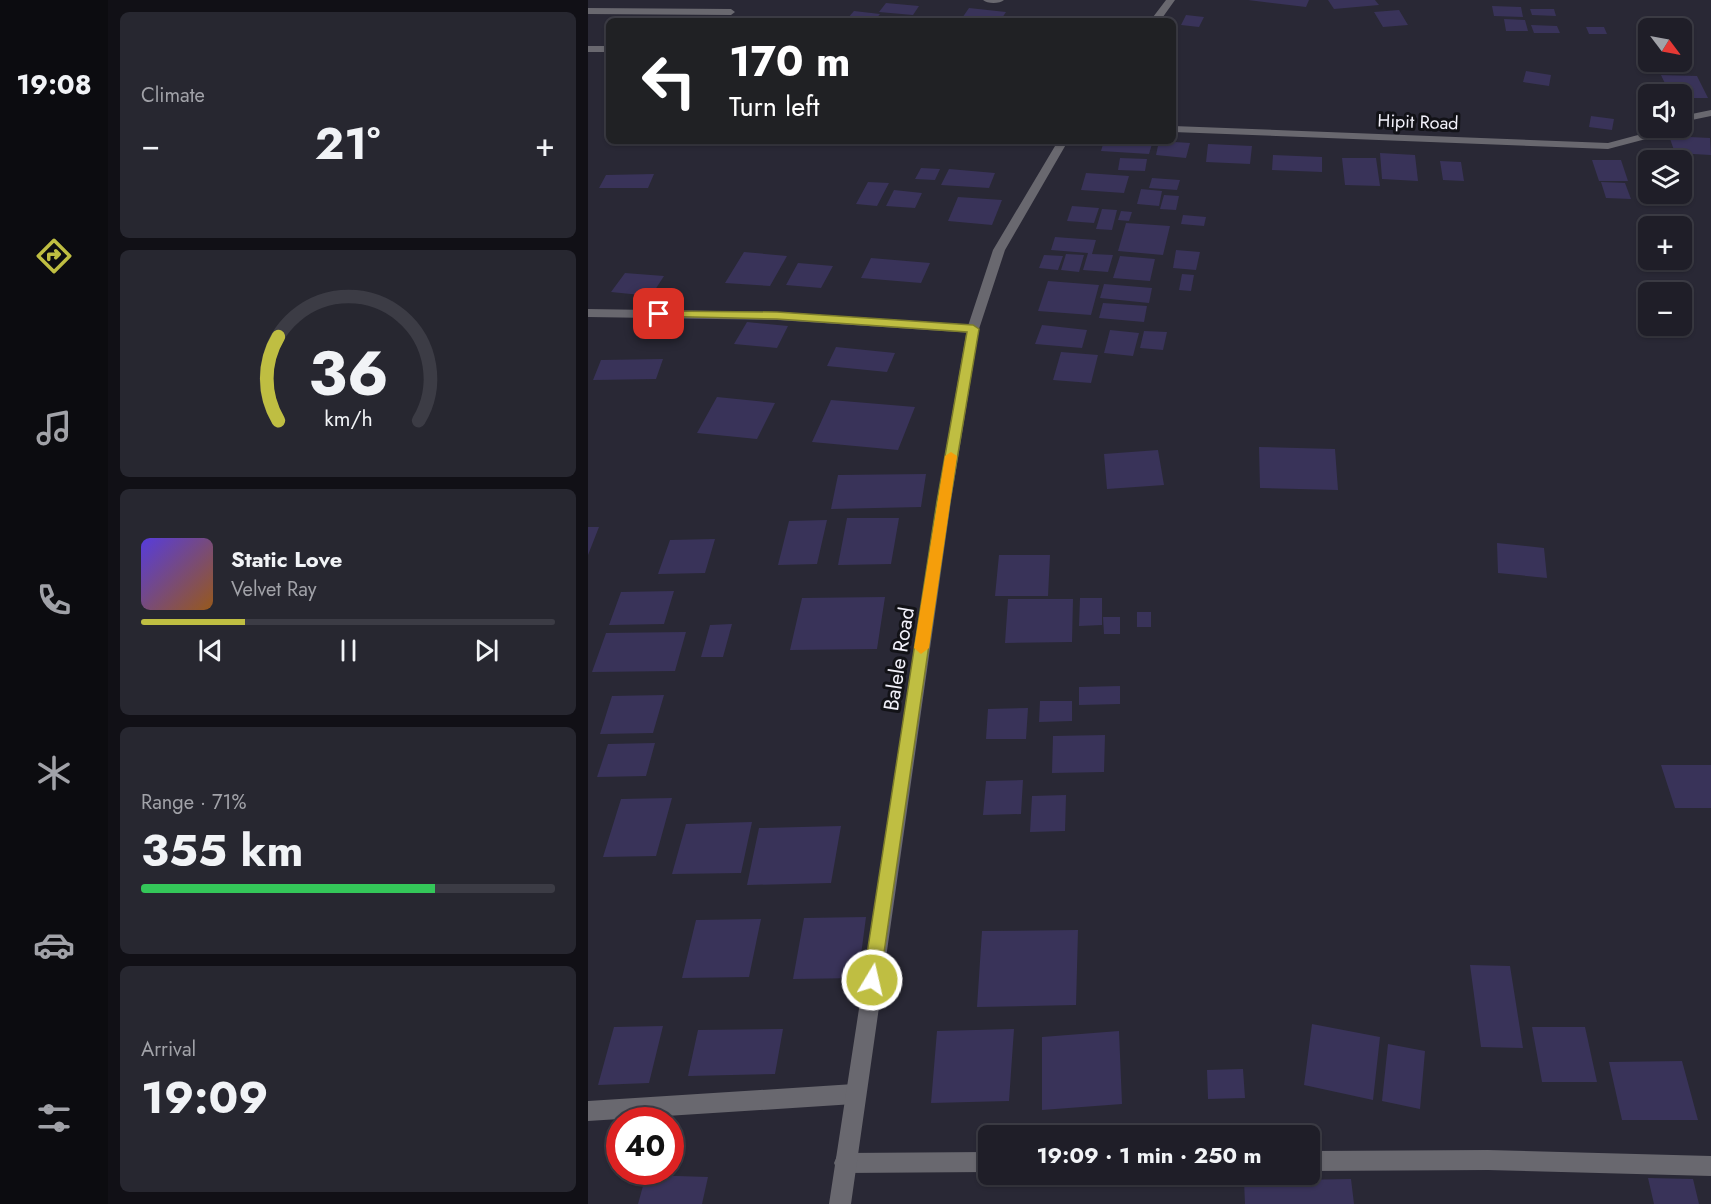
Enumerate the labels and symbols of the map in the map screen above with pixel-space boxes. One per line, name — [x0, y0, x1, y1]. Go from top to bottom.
north arrow — [1638, 18, 1692, 72]
street label: Hipit Road — [1377, 108, 1459, 136]
pin — [633, 288, 684, 339]
street label: Balele Road — [876, 605, 922, 713]
position arrow — [840, 948, 904, 1012]
speed limit sign: 40 — [606, 1107, 684, 1185]

